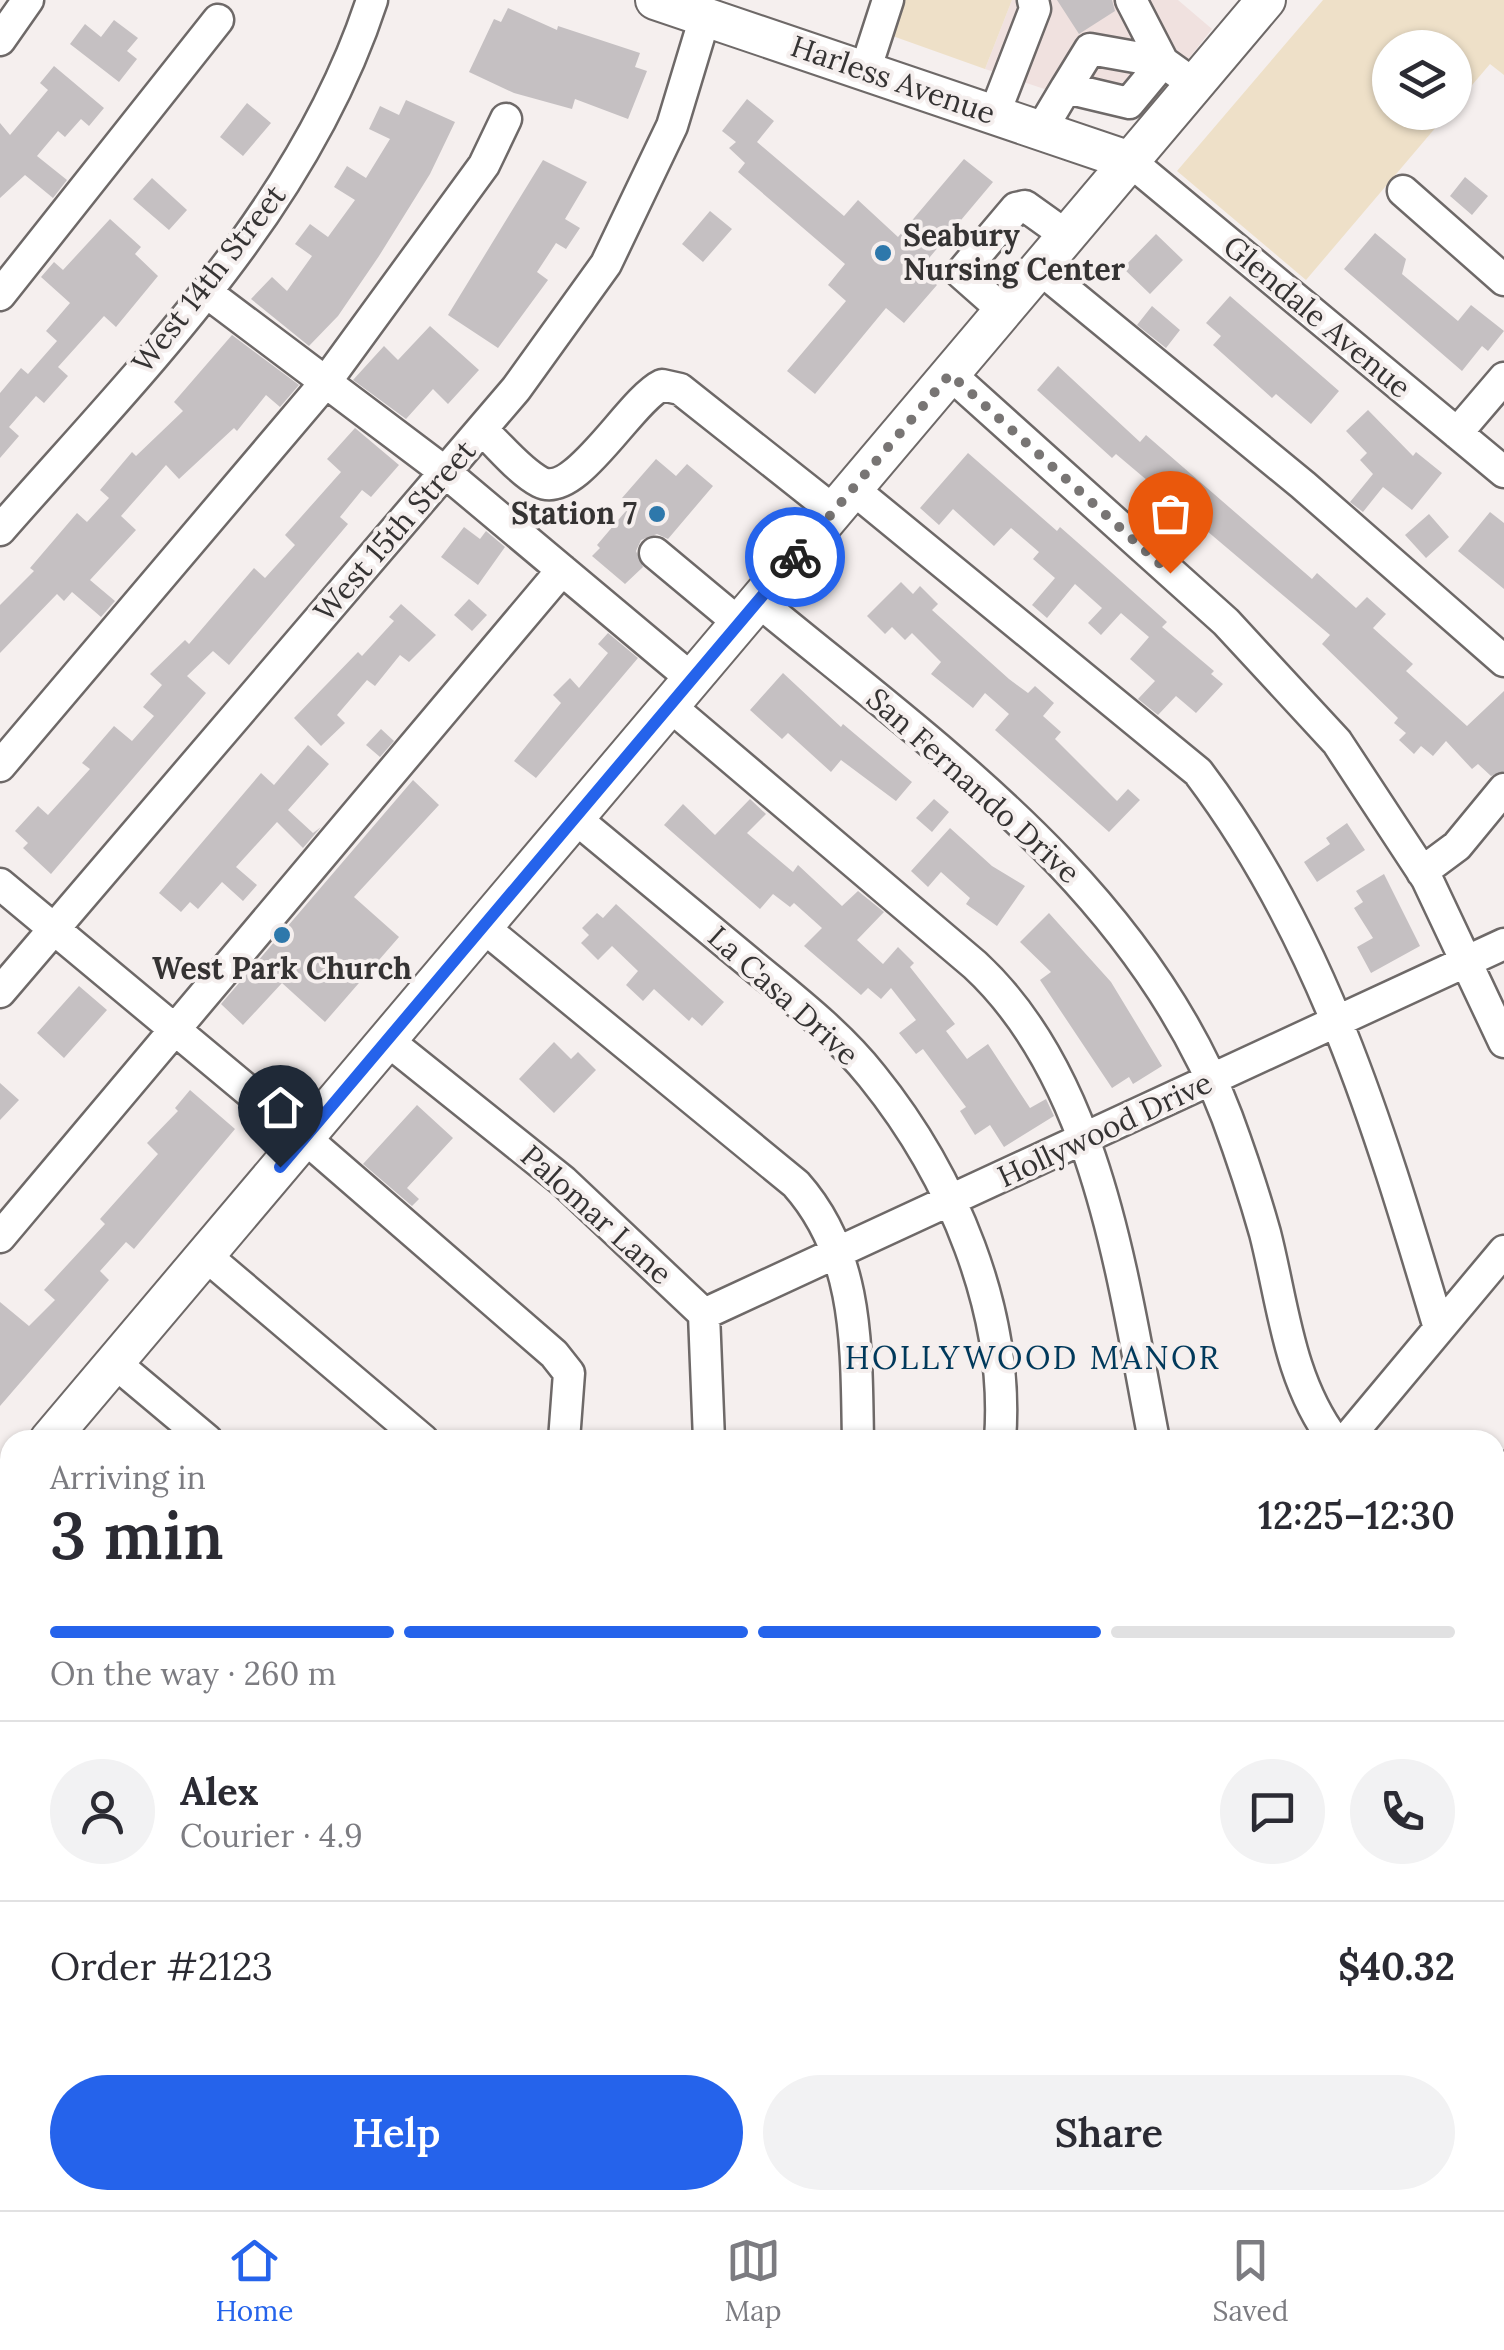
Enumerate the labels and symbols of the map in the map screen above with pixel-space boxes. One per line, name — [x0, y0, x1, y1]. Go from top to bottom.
street label: Harless Avenue — [786, 26, 1000, 132]
street label: West 14th Street — [123, 177, 294, 380]
place label: Seabury Nursing Center — [903, 216, 1126, 289]
street label: Glendale Avenue — [1216, 227, 1419, 406]
marker: Seabury Nursing Center — [872, 242, 894, 264]
street label: West 15th Street — [305, 432, 484, 629]
pin — [1128, 471, 1213, 574]
place label: Station 7 — [511, 494, 637, 532]
marker: Station 7 — [646, 503, 668, 525]
courier — [745, 507, 845, 607]
street label: San Fernando Drive — [859, 679, 1088, 891]
street label: La Casa Drive — [700, 918, 867, 1073]
marker: West Park Church — [271, 924, 293, 946]
place label: West Park Church — [152, 949, 412, 987]
street label: Hollywood Drive — [991, 1063, 1218, 1196]
pin — [238, 1065, 323, 1168]
street label: Palomar Lane — [513, 1136, 680, 1292]
district label: HOLLYWOOD MANOR — [845, 1337, 1221, 1378]

